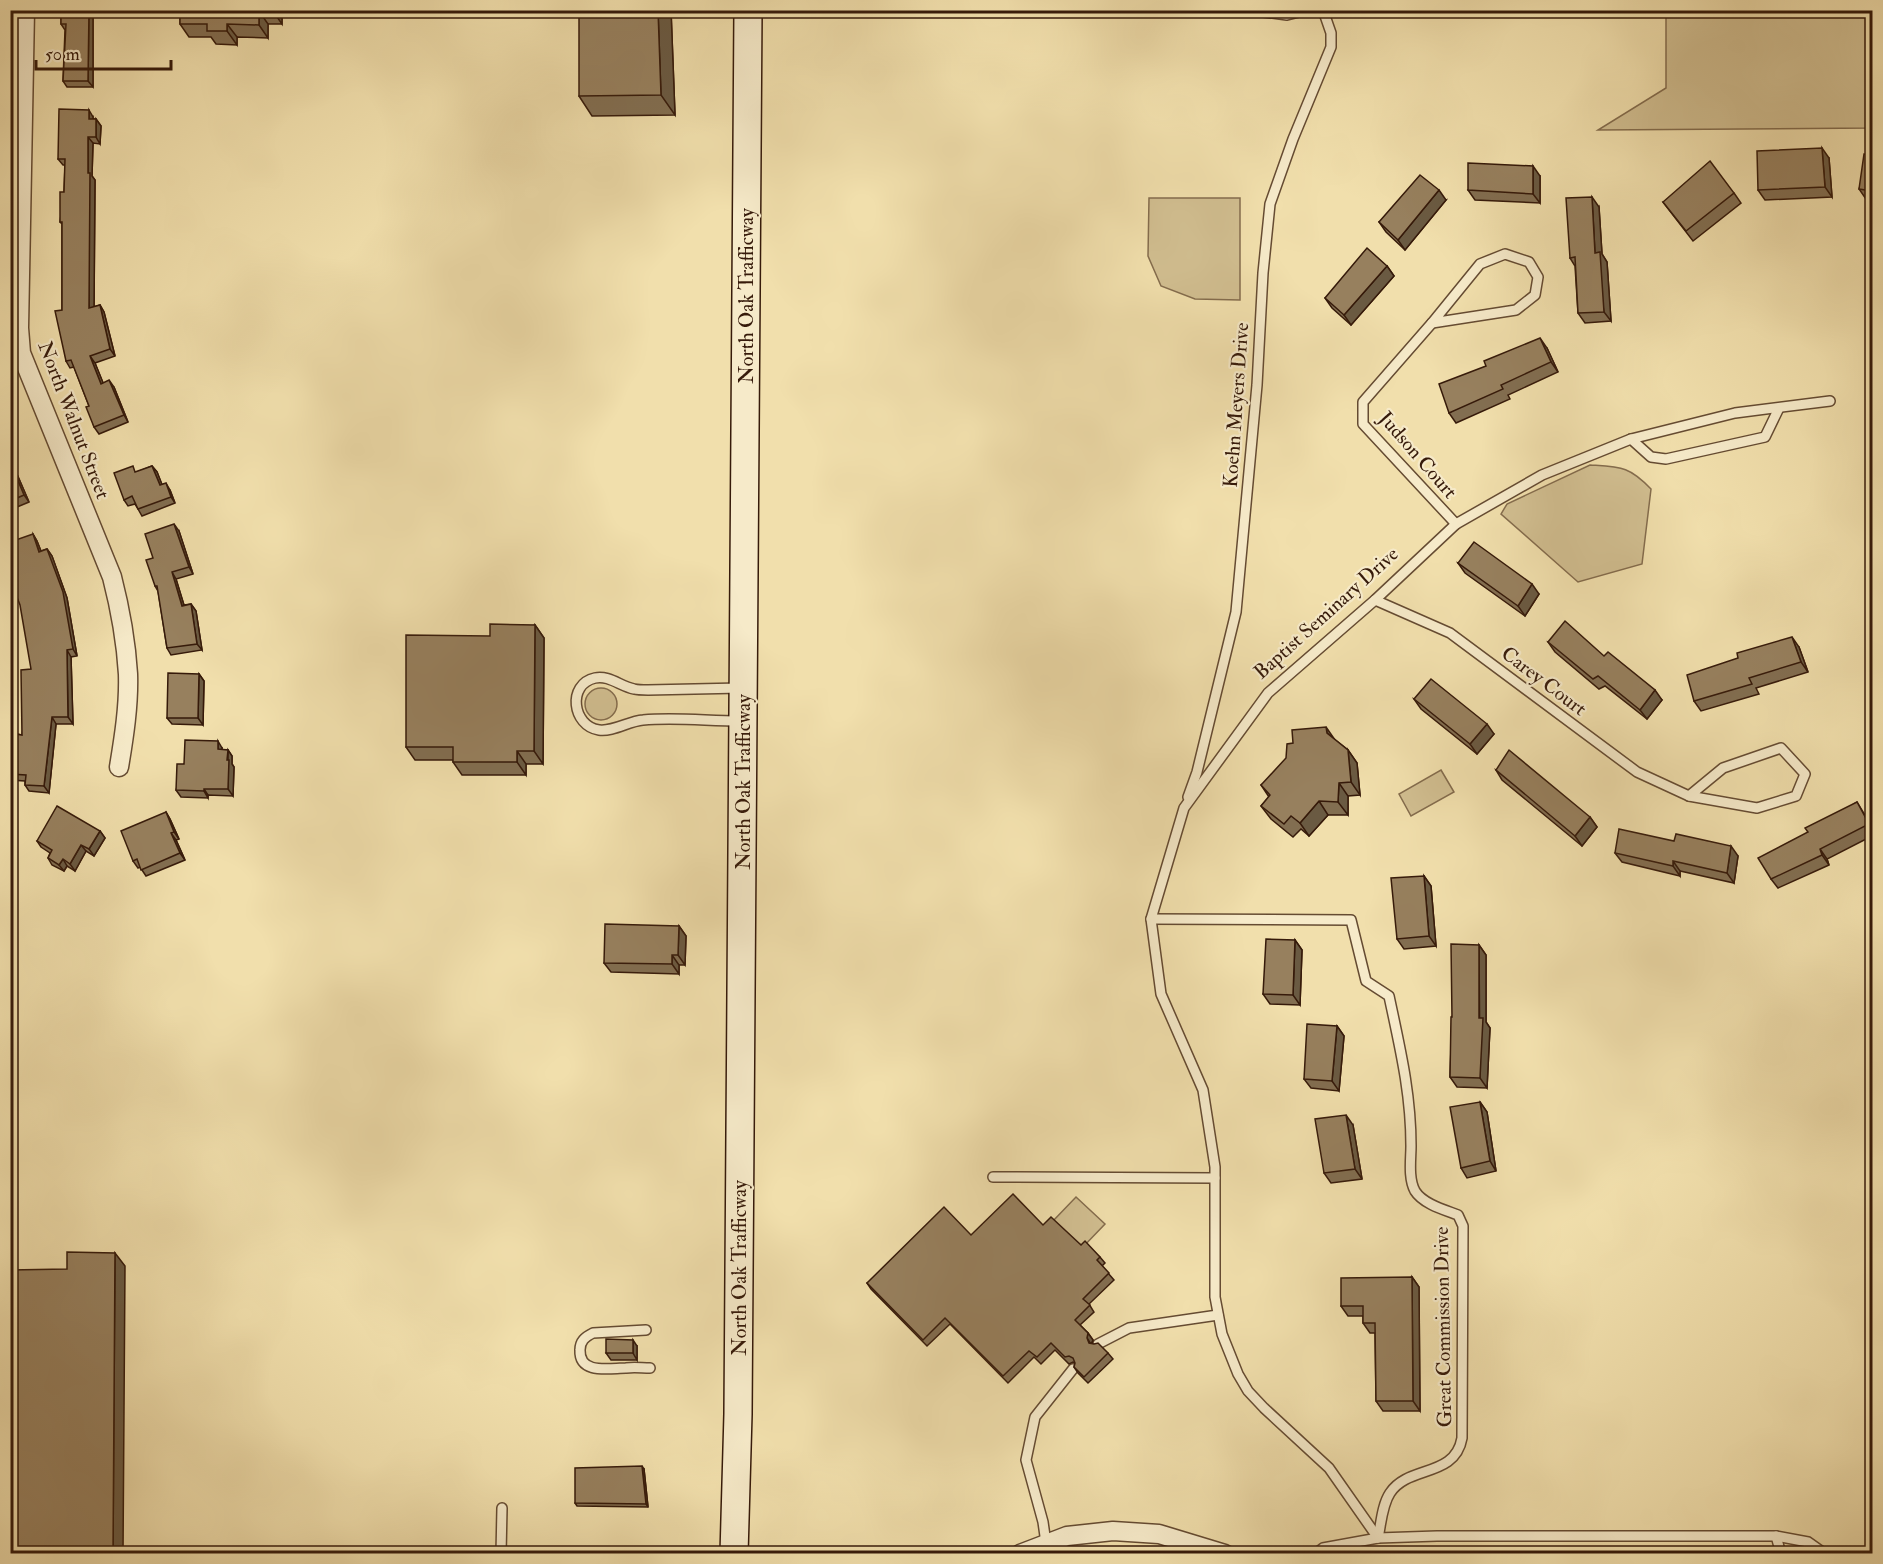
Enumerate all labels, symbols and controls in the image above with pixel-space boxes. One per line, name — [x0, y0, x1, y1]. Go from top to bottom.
scale bar — [36, 33, 171, 71]
text: 50 m — [45, 43, 80, 66]
street label: North Oak Trafficway — [734, 207, 759, 384]
street label: Koehn Meyers Drive — [1218, 322, 1254, 488]
street label: North Walnut Street — [32, 338, 116, 503]
street label: Judson Court — [1373, 405, 1463, 504]
street label: Baptist Seminary Drive — [1249, 542, 1404, 685]
street label: Carey Court — [1497, 641, 1592, 721]
street label: North Oak Trafficway — [731, 693, 756, 870]
street label: North Oak Trafficway — [727, 1179, 752, 1356]
street label: Great Commission Drive — [1429, 1226, 1457, 1428]

